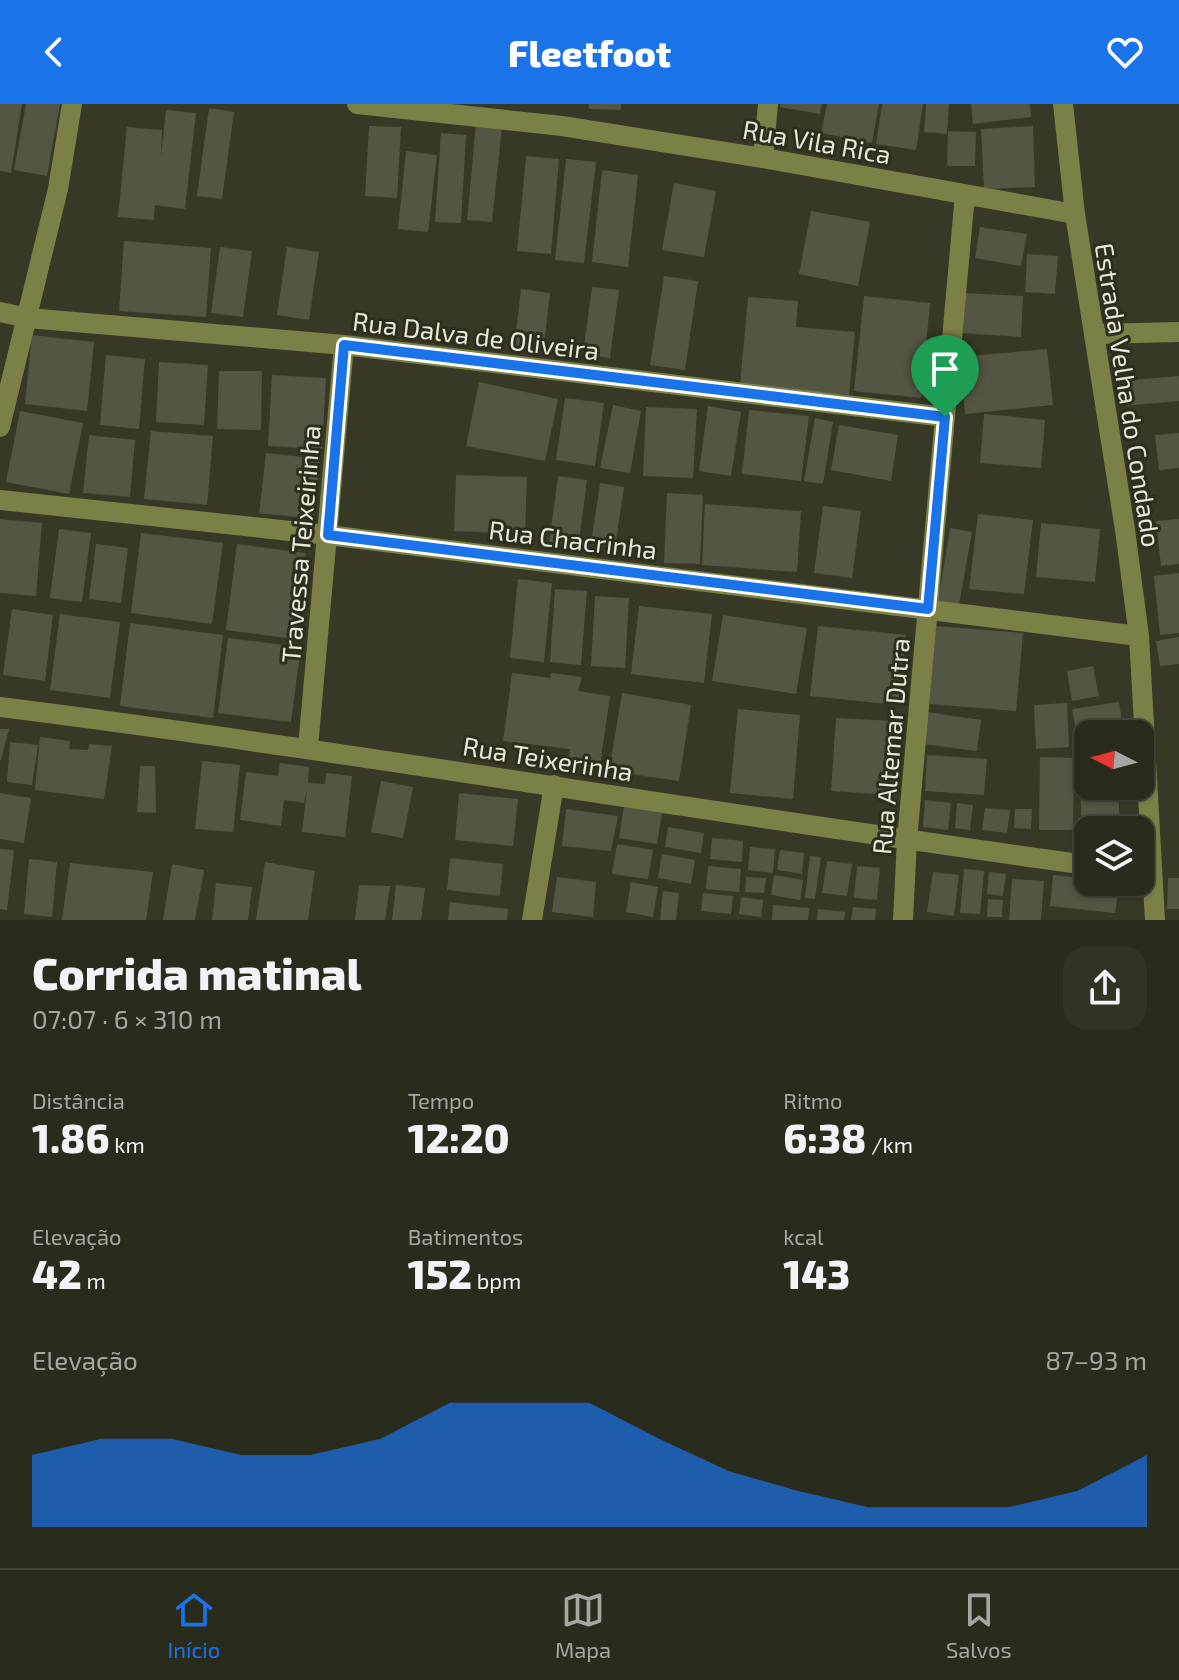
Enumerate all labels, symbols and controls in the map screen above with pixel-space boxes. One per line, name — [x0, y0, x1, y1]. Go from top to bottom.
icon: back — [32, 30, 76, 74]
icon: heart — [1103, 30, 1147, 74]
text: Fleetfoot — [508, 31, 671, 74]
street label: Rua Vila Rica — [740, 113, 894, 169]
street label: Estrada Velha do Condado — [1090, 241, 1168, 549]
street label: Rua Dalva de Oliveira — [351, 304, 601, 366]
pin — [911, 335, 979, 417]
icon: arrive — [923, 347, 967, 391]
street label: Travessa Teixeirinha — [274, 424, 326, 664]
street label: Rua Chacrinha — [487, 513, 659, 565]
street label: Rua Altemar Dutra — [865, 636, 915, 856]
north arrow — [1074, 720, 1154, 800]
map controls — [1074, 720, 1154, 896]
street label: Rua Teixerinha — [461, 729, 635, 787]
button: layers — [1074, 816, 1154, 896]
text: Corrida matinal — [32, 946, 362, 999]
button: share — [1063, 946, 1147, 1030]
text: 07:07 · 6 × 310 m — [32, 1003, 222, 1034]
text: Distância — [32, 1087, 125, 1113]
text: Tempo — [408, 1087, 474, 1113]
text: Ritmo — [783, 1087, 843, 1113]
text: 1.86 — [32, 1113, 109, 1161]
text: 12:20 — [408, 1113, 510, 1161]
text: 6:38 — [783, 1113, 866, 1161]
text: km — [109, 1131, 145, 1157]
text: /km — [866, 1131, 913, 1157]
text: Elevação — [32, 1223, 122, 1249]
text: Batimentos — [408, 1223, 523, 1249]
text: kcal — [783, 1223, 824, 1249]
text: 42 — [32, 1249, 82, 1297]
text: 152 — [408, 1249, 472, 1297]
text: 143 — [783, 1249, 850, 1297]
text: m — [82, 1267, 106, 1293]
text: bpm — [472, 1267, 521, 1293]
text: Elevação — [32, 1344, 138, 1375]
text: 87–93 m — [1045, 1344, 1147, 1375]
tab: Início — [167, 1588, 220, 1662]
tab: Mapa — [555, 1588, 611, 1662]
tab: Salvos — [946, 1588, 1012, 1662]

